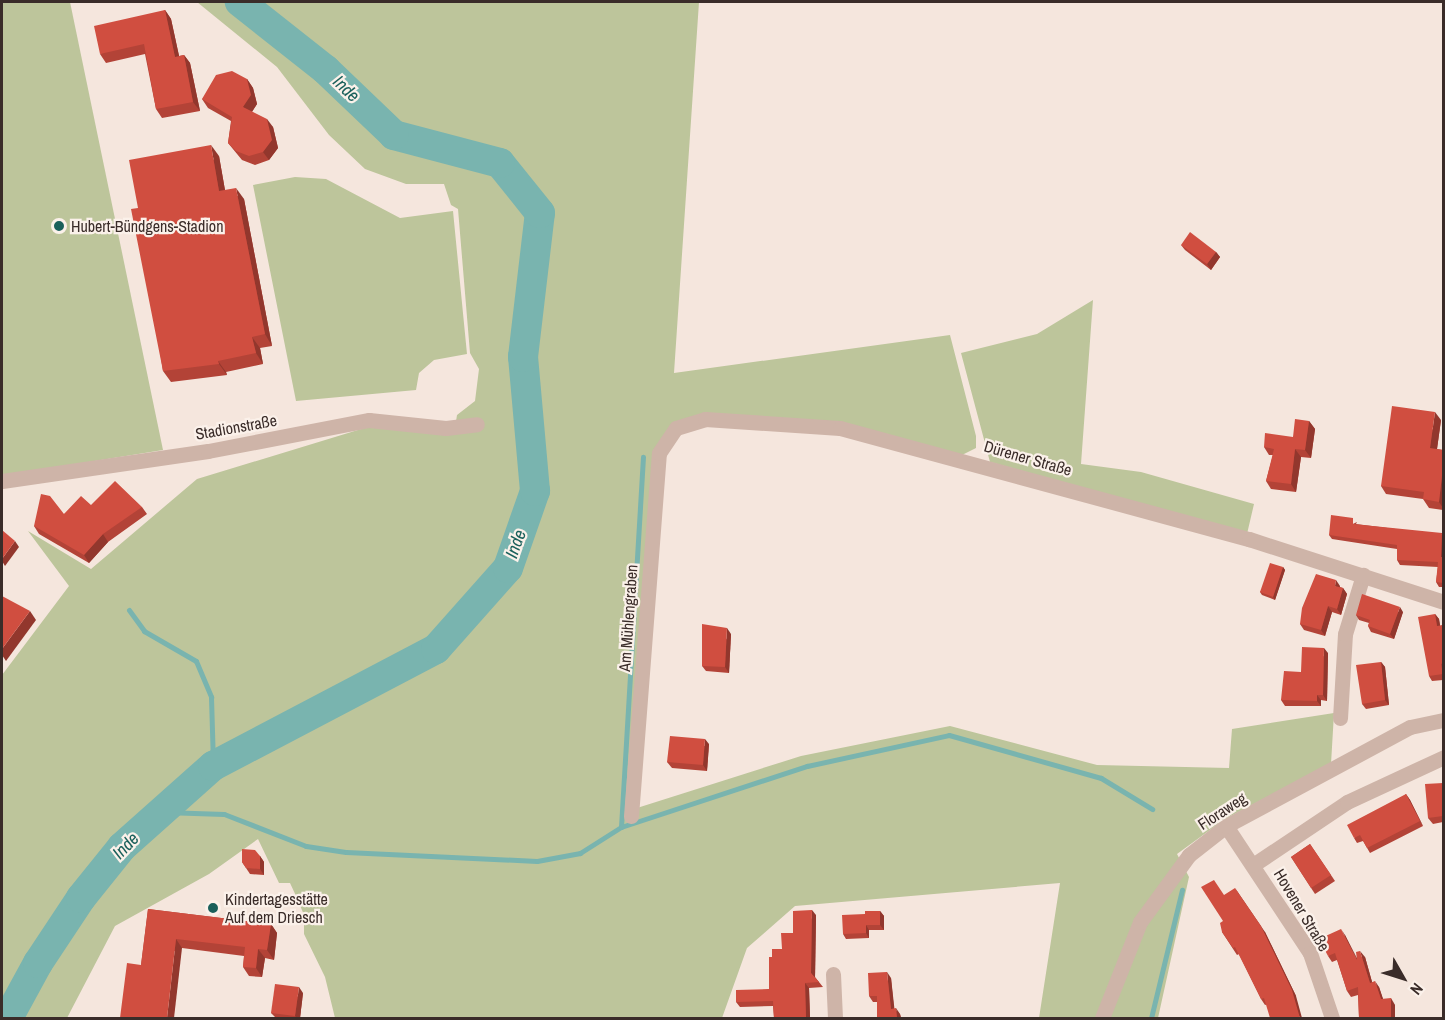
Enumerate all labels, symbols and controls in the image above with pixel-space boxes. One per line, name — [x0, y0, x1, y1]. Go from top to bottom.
water label: Inde — [328, 71, 364, 107]
place label: Hubert-Bündgens-Stadion — [71, 216, 223, 236]
marker: Hubert-Bündgens-Stadion — [52, 219, 66, 233]
street label: Stadionstraße — [194, 410, 278, 444]
street label: Dürener Straße — [982, 436, 1074, 480]
water label: Inde — [501, 527, 531, 561]
street label: Am Mühlengraben — [615, 564, 641, 672]
street label: Floraweg — [1194, 788, 1250, 834]
water label: Inde — [108, 828, 144, 864]
street label: Hovener Straße — [1270, 865, 1334, 955]
place label: Kindertagesstätte Auf dem Driesch — [225, 889, 328, 927]
marker: Kindertagesstätte Auf dem Driesch — [206, 901, 220, 915]
north arrow — [1373, 948, 1433, 1008]
text: N — [1405, 979, 1429, 1000]

